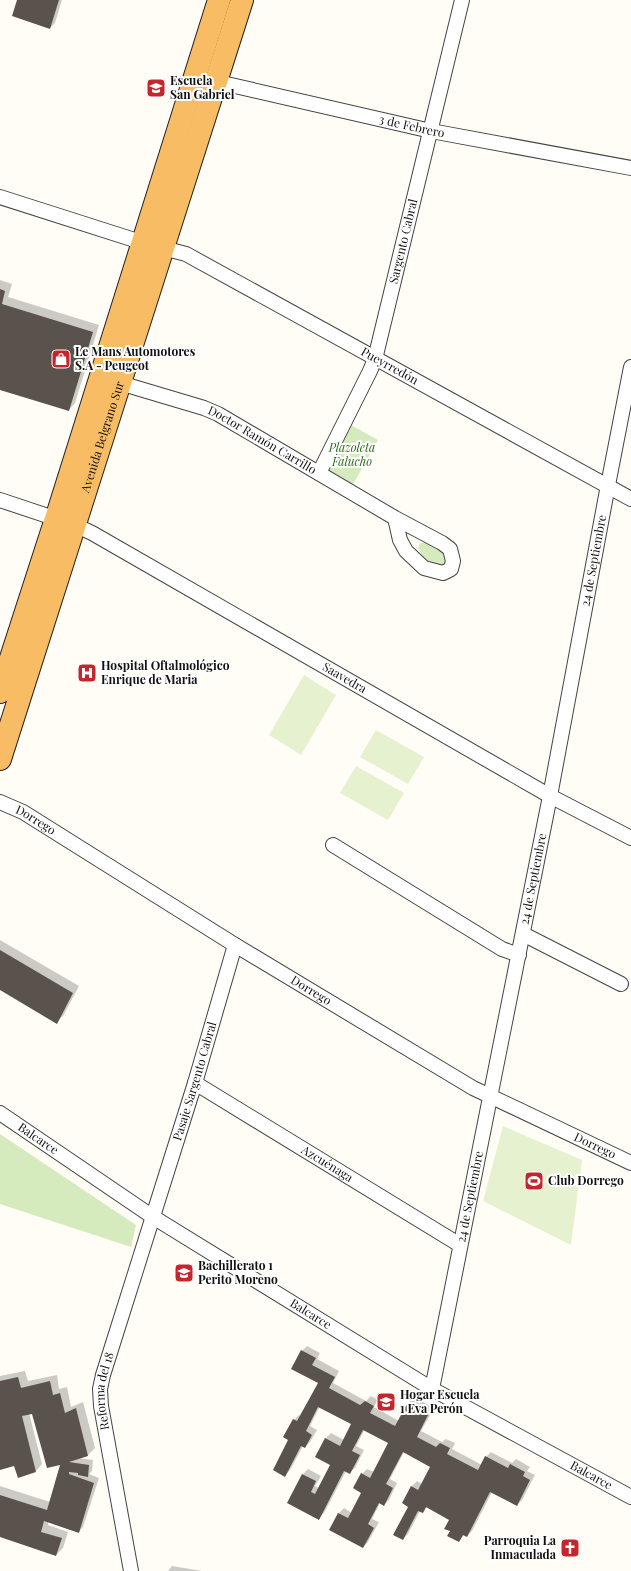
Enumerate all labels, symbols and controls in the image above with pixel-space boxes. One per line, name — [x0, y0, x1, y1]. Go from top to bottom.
place label: Escuela San Gabriel — [170, 72, 235, 102]
school or university icon: Escuela San Gabriel — [145, 77, 167, 99]
street label: 3 de Febrero — [378, 110, 446, 140]
street label: Sargento Cabral — [385, 197, 421, 285]
place label: Le Mans Automotores S.A - Peugeot — [75, 343, 196, 373]
street label: Pueyrredón — [358, 343, 422, 387]
shop icon: Le Mans Automotores S.A - Peugeot — [50, 348, 72, 370]
street label: Avenida Belgrano Sur — [76, 378, 127, 495]
street label: Doctor Ramón Carrillo — [206, 402, 320, 477]
park label: Plazoleta Falucho — [328, 439, 375, 469]
street label: 24 de Septiembre — [577, 513, 609, 608]
place label: Hospital Oftalmológico Enrique de Maria — [101, 657, 230, 687]
street label: Saavedra — [320, 658, 370, 696]
hospital icon: Hospital Oftalmológico Enrique de Maria — [76, 662, 98, 684]
street label: Dorrego — [13, 801, 60, 838]
street label: 24 de Septiembre — [516, 832, 549, 926]
street label: Dorrego — [288, 971, 335, 1008]
street label: Pasaje Sargento Cabral — [168, 1019, 220, 1142]
street label: Balcarce — [15, 1119, 62, 1157]
street label: Dorrego — [572, 1128, 619, 1162]
street label: Azcuénaga — [298, 1141, 357, 1185]
street label: 24 de Septiembre — [452, 1150, 486, 1244]
sports icon: Club Dorrego — [523, 1170, 545, 1192]
place label: Club Dorrego — [548, 1172, 624, 1188]
place label: Bachillerato 1 Perito Moreno — [198, 1257, 278, 1287]
school or university icon: Bachillerato 1 Perito Moreno — [173, 1262, 195, 1284]
street label: Balcarce — [287, 1294, 335, 1332]
street label: Reforma del 18 — [91, 1350, 117, 1432]
place label: Hogar Escuela 1 Eva Perón — [400, 1386, 480, 1416]
school or university icon: Hogar Escuela 1 Eva Perón — [375, 1391, 397, 1413]
street label: Balcarce — [568, 1457, 616, 1492]
place label: Parroquia La Inmaculada — [484, 1532, 557, 1562]
church icon: Parroquia La Inmaculada — [559, 1537, 581, 1559]

